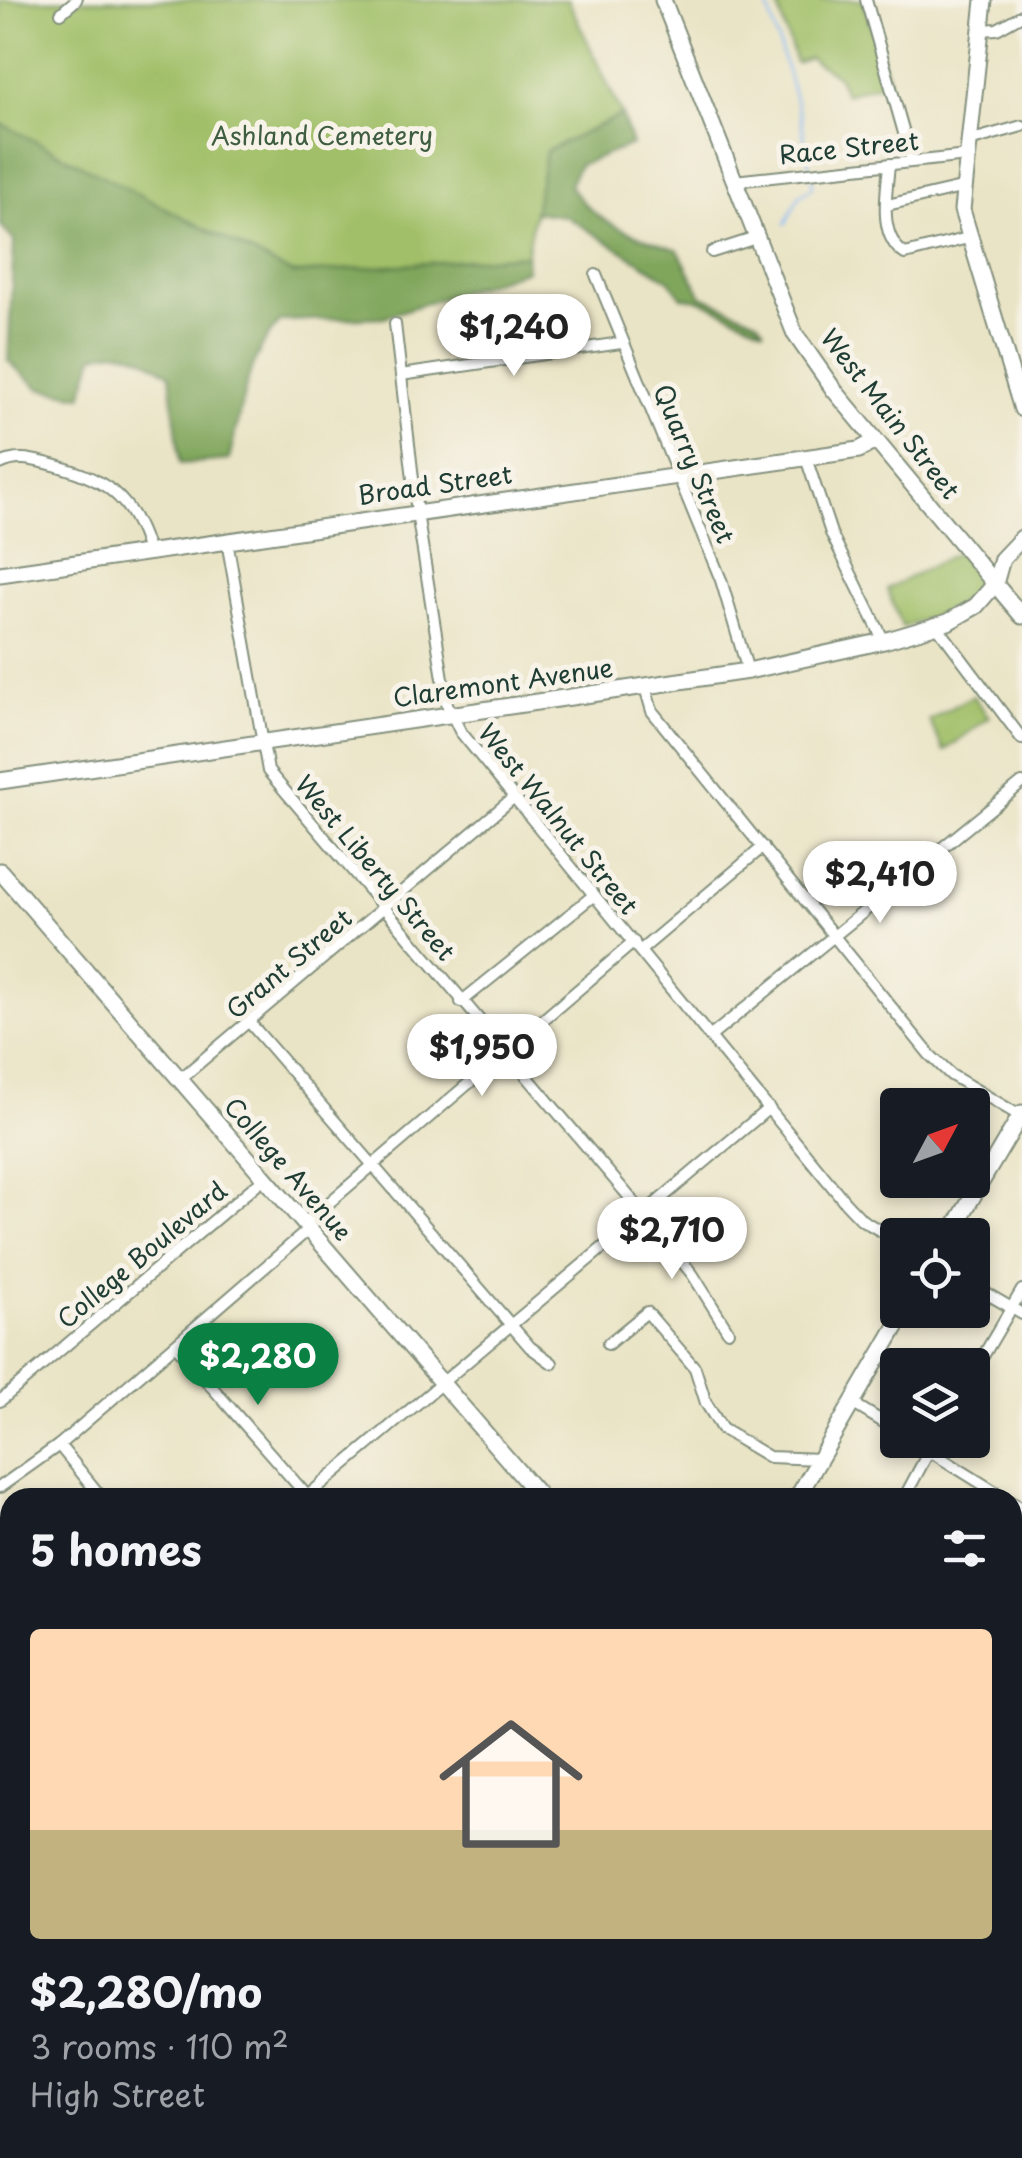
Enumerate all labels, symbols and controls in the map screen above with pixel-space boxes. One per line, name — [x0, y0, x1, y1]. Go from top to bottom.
park label: Ashland Cemetery — [211, 116, 433, 154]
street label: Race Street — [777, 121, 920, 173]
pin: $1,240 — [433, 294, 595, 379]
text: $1,240 — [459, 302, 569, 350]
street label: West Main Street — [812, 320, 970, 507]
street label: Quarry Street — [644, 378, 746, 549]
street label: Broad Street — [355, 454, 514, 514]
street label: Claremont Avenue — [390, 648, 615, 716]
street label: West Walnut Street — [469, 714, 648, 922]
street label: West Liberty Street — [287, 766, 465, 969]
pin: $2,410 — [799, 841, 961, 926]
text: $2,410 — [825, 849, 935, 897]
street label: Grant Street — [217, 899, 360, 1027]
pin: $1,950 — [401, 1014, 563, 1099]
text: $1,950 — [429, 1022, 535, 1070]
street label: College Avenue — [216, 1088, 362, 1248]
north arrow — [880, 1088, 990, 1198]
map controls — [880, 1088, 990, 1458]
street label: College Boulevard — [48, 1172, 235, 1337]
pin: $2,710 — [591, 1197, 753, 1282]
text: $2,710 — [619, 1205, 725, 1253]
button: locate — [880, 1218, 990, 1328]
pin: $2,280 — [177, 1323, 339, 1408]
text: $2,280 — [200, 1331, 316, 1379]
button: layers — [880, 1348, 990, 1458]
text: 5 homes — [30, 1517, 202, 1580]
icon: filters — [937, 1521, 992, 1576]
icon: home — [421, 1694, 601, 1874]
text: $2,280/mo — [30, 1959, 262, 2022]
text: 3 rooms · 110 m² — [30, 2022, 289, 2070]
text: High Street — [30, 2070, 205, 2118]

